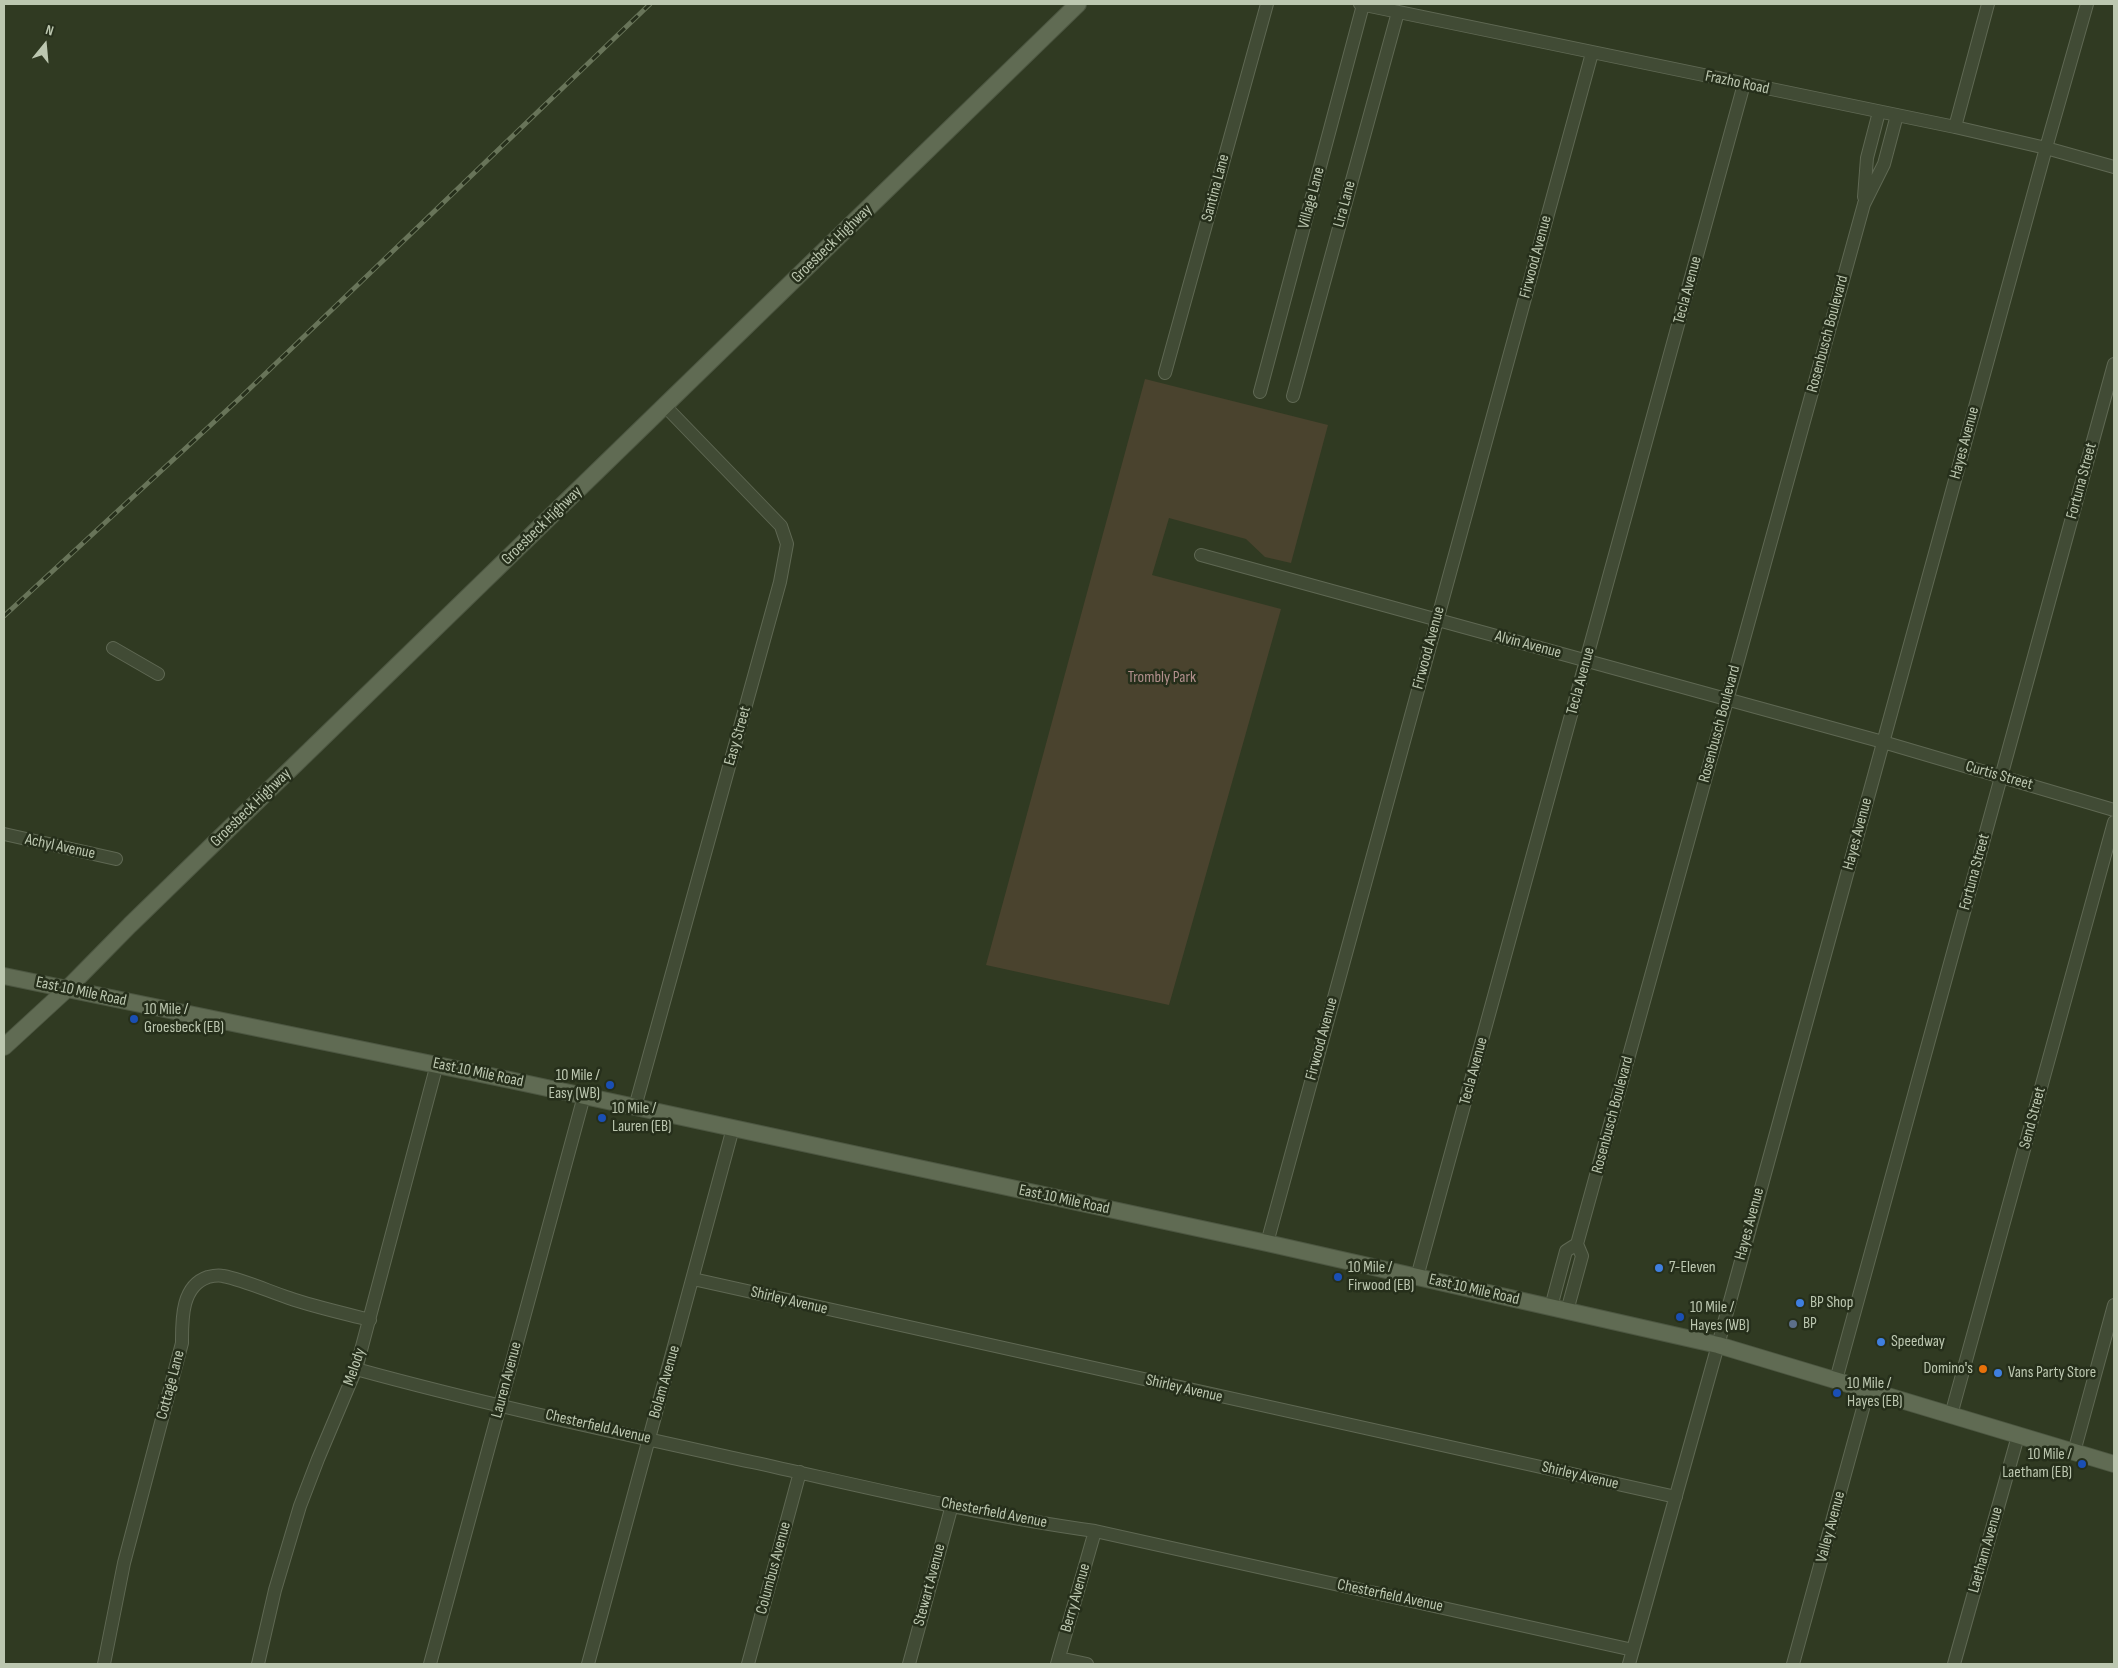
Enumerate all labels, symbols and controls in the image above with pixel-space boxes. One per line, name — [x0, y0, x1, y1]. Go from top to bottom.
north arrow — [20, 20, 70, 70]
text: N — [43, 21, 56, 39]
street label: Frazho Road — [1703, 67, 1771, 99]
street label: Santina Lane — [1198, 152, 1234, 224]
street label: Village Lane — [1295, 165, 1329, 231]
street label: Lira Lane — [1330, 179, 1360, 229]
street label: Groesbeck Highway — [788, 201, 876, 287]
street label: Firwood Avenue — [1516, 214, 1556, 300]
street label: Tecla Avenue — [1670, 254, 1706, 326]
street label: Rosenbusch Boulevard — [1803, 273, 1853, 395]
street label: Hayes Avenue — [1946, 405, 1984, 481]
street label: Fortuna Street — [2063, 441, 2101, 521]
street label: Groesbeck Highway — [498, 483, 586, 569]
street label: Firwood Avenue — [1409, 605, 1449, 691]
street label: Alvin Avenue — [1493, 627, 1563, 663]
street label: Tecla Avenue — [1563, 645, 1599, 717]
street label: Rosenbusch Boulevard — [1695, 663, 1745, 785]
park label: Trombly Park — [1128, 668, 1196, 688]
street label: Easy Street — [720, 704, 756, 768]
street label: Curtis Street — [1963, 757, 2035, 795]
street label: Groesbeck Highway — [207, 765, 295, 851]
street label: Hayes Avenue — [1839, 796, 1877, 872]
street label: Achyl Avenue — [23, 830, 97, 864]
street label: Fortuna Street — [1956, 832, 1994, 912]
street label: East 10 Mile Road — [34, 973, 128, 1011]
street label: Firwood Avenue — [1302, 996, 1342, 1082]
place label: 10 Mile / Groesbeck (EB) — [144, 1000, 224, 1038]
marker: 10 Mile / Groesbeck (EB) — [128, 1013, 140, 1025]
street label: Tecla Avenue — [1456, 1035, 1492, 1107]
street label: East 10 Mile Road — [431, 1054, 525, 1092]
street label: Rosenbusch Boulevard — [1588, 1054, 1638, 1176]
place label: 10 Mile / Easy (WB) — [549, 1066, 600, 1104]
marker: 10 Mile / Easy (WB) — [604, 1079, 616, 1091]
street label: Send Street — [2016, 1085, 2050, 1151]
place label: 10 Mile / Lauren (EB) — [612, 1099, 672, 1137]
marker: 10 Mile / Lauren (EB) — [596, 1112, 608, 1124]
street label: East 10 Mile Road — [1017, 1181, 1111, 1219]
street label: Hayes Avenue — [1731, 1186, 1769, 1262]
place label: 10 Mile / Firwood (EB) — [1348, 1258, 1414, 1296]
place label: 7-Eleven — [1669, 1258, 1716, 1278]
marker: 7-Eleven — [1653, 1262, 1665, 1274]
street label: East 10 Mile Road — [1427, 1270, 1521, 1310]
marker: 10 Mile / Firwood (EB) — [1332, 1271, 1344, 1283]
street label: Shirley Avenue — [749, 1283, 829, 1319]
place label: BP Shop — [1810, 1293, 1853, 1313]
marker: BP Shop — [1794, 1297, 1806, 1309]
place label: 10 Mile / Hayes (WB) — [1690, 1298, 1749, 1336]
marker: 10 Mile / Hayes (WB) — [1674, 1311, 1686, 1323]
place label: BP — [1803, 1314, 1817, 1334]
marker: BP — [1787, 1318, 1799, 1330]
place label: Speedway — [1891, 1332, 1945, 1352]
marker: Speedway — [1875, 1336, 1887, 1348]
street label: Lauren Avenue — [488, 1340, 526, 1420]
street label: Bolam Avenue — [645, 1343, 685, 1421]
street label: Melody — [340, 1346, 370, 1388]
street label: Cottage Lane — [153, 1348, 189, 1422]
place label: Domino's — [1923, 1359, 1973, 1379]
marker: Domino's — [1977, 1363, 1989, 1375]
place label: Vans Party Store — [2008, 1363, 2096, 1383]
marker: Vans Party Store — [1992, 1367, 2004, 1379]
street label: Shirley Avenue — [1144, 1371, 1224, 1407]
place label: 10 Mile / Hayes (EB) — [1847, 1374, 1903, 1412]
marker: 10 Mile / Hayes (EB) — [1831, 1387, 1843, 1399]
street label: Chesterfield Avenue — [543, 1406, 653, 1448]
place label: 10 Mile / Laetham (EB) — [2002, 1445, 2072, 1483]
street label: Shirley Avenue — [1540, 1458, 1620, 1494]
marker: 10 Mile / Laetham (EB) — [2076, 1458, 2088, 1470]
street label: Valley Avenue — [1812, 1489, 1850, 1565]
street label: Chesterfield Avenue — [939, 1493, 1049, 1533]
street label: Laetham Avenue — [1965, 1505, 2007, 1595]
street label: Columbus Avenue — [752, 1520, 796, 1616]
street label: Stewart Avenue — [910, 1542, 950, 1628]
street label: Berry Avenue — [1057, 1561, 1095, 1635]
street label: Chesterfield Avenue — [1335, 1575, 1445, 1617]

